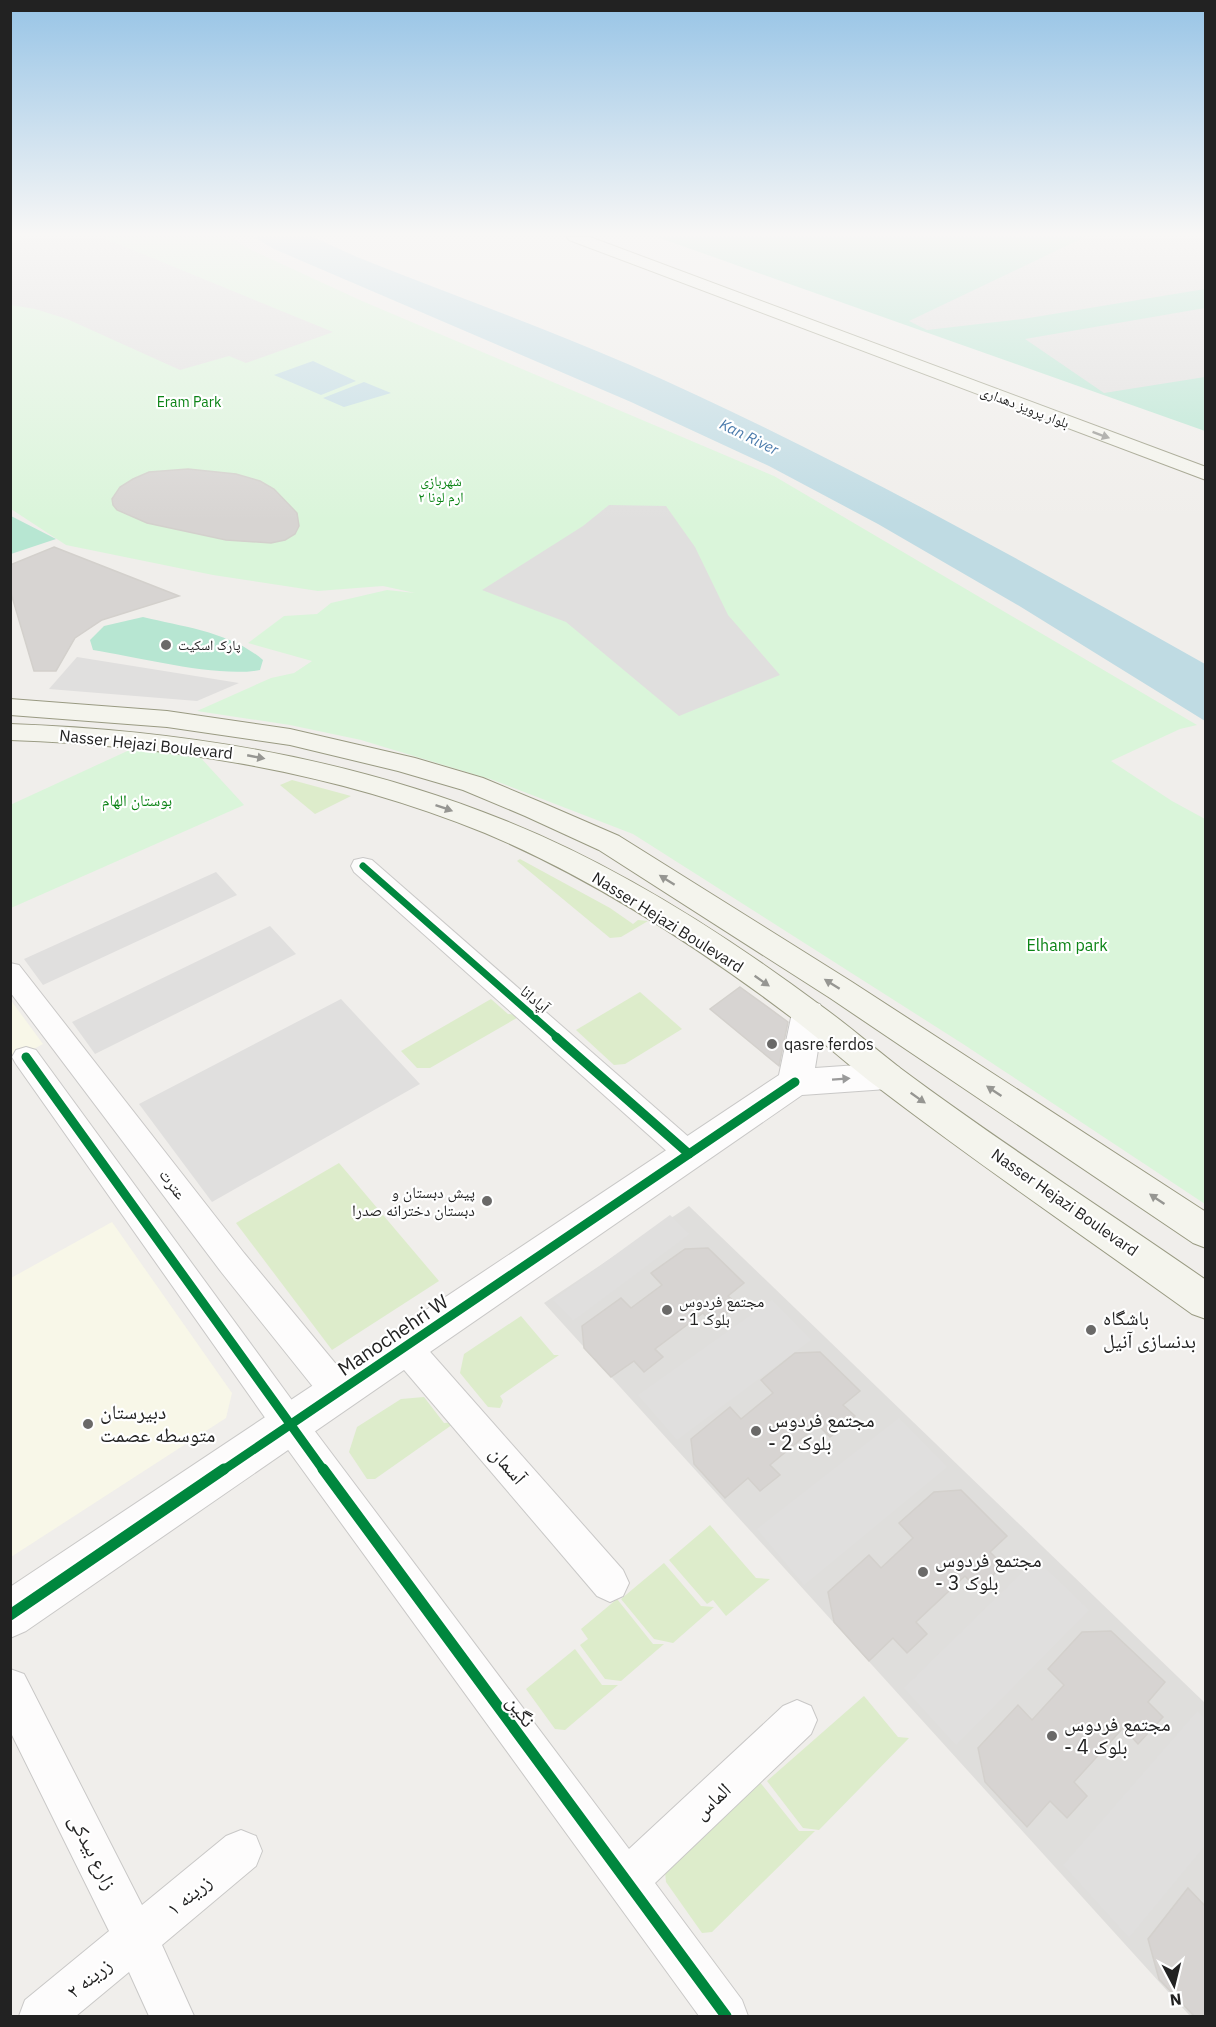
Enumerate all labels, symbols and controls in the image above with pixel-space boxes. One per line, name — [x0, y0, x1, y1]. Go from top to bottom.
street label: بلوار پرویز دهداری — [978, 382, 1072, 432]
park label: Eram Park — [157, 393, 222, 411]
water label: Kan River — [717, 414, 782, 459]
one-way arrow — [1092, 431, 1110, 441]
park label: شهربازی ارم لونا ۲ — [418, 472, 464, 507]
place label: پارک اسکیت — [178, 636, 241, 654]
marker: پارک اسکیت — [159, 638, 173, 652]
street label: Nasser Hejazi Boulevard — [58, 725, 234, 763]
one-way arrow — [247, 753, 266, 762]
park label: بوستان الهام — [102, 790, 172, 811]
one-way arrow — [435, 804, 453, 814]
street label: Nasser Hejazi Boulevard — [589, 867, 747, 977]
one-way arrow — [659, 874, 675, 885]
park label: Elham park — [1026, 935, 1108, 955]
one-way arrow — [754, 975, 770, 986]
one-way arrow — [824, 978, 840, 989]
street label: آپادانا — [516, 981, 554, 1018]
place label: qasre ferdos — [784, 1034, 874, 1054]
marker: qasre ferdos — [765, 1037, 779, 1051]
one-way arrow — [832, 1074, 851, 1084]
one-way arrow — [986, 1086, 1003, 1097]
one-way arrow — [909, 1092, 925, 1104]
street label: Nasser Hejazi Boulevard — [988, 1144, 1142, 1260]
street label: عترت — [155, 1165, 191, 1203]
place label: پیش دبستان و دبستان دخترانه صدرا — [352, 1182, 475, 1221]
marker: پیش دبستان و دبستان دخترانه صدرا — [480, 1194, 494, 1208]
one-way arrow — [1149, 1194, 1165, 1205]
street label: Manochehri W — [332, 1287, 454, 1382]
place label: مجتمع فردوس - بلوک 1 — [679, 1291, 764, 1329]
marker: مجتمع فردوس - بلوک 1 — [660, 1303, 674, 1317]
place label: باشگاه بدنسازی آنیل — [1103, 1304, 1196, 1354]
marker: باشگاه بدنسازی آنیل — [1084, 1323, 1098, 1337]
place label: دبیرستان متوسطه عصمت — [100, 1398, 215, 1448]
place label: مجتمع فردوس - بلوک 2 — [768, 1406, 875, 1456]
marker: دبیرستان متوسطه عصمت — [81, 1417, 95, 1431]
marker: مجتمع فردوس - بلوک 2 — [749, 1424, 763, 1438]
street label: آسمان — [484, 1440, 533, 1490]
place label: مجتمع فردوس - بلوک 3 — [935, 1546, 1042, 1596]
marker: مجتمع فردوس - بلوک 3 — [916, 1565, 930, 1579]
street label: نگین — [501, 1689, 542, 1732]
place label: مجتمع فردوس - بلوک 4 — [1064, 1710, 1171, 1760]
marker: مجتمع فردوس - بلوک 4 — [1045, 1729, 1059, 1743]
street label: الماس — [687, 1776, 736, 1825]
street label: زارع بیدکی — [63, 1809, 124, 1894]
street label: زرینه ۱ — [161, 1868, 217, 1921]
street label: زرینه ۲ — [60, 1951, 117, 2004]
north arrow — [1144, 1955, 1204, 2015]
text: N — [1169, 1989, 1183, 2011]

